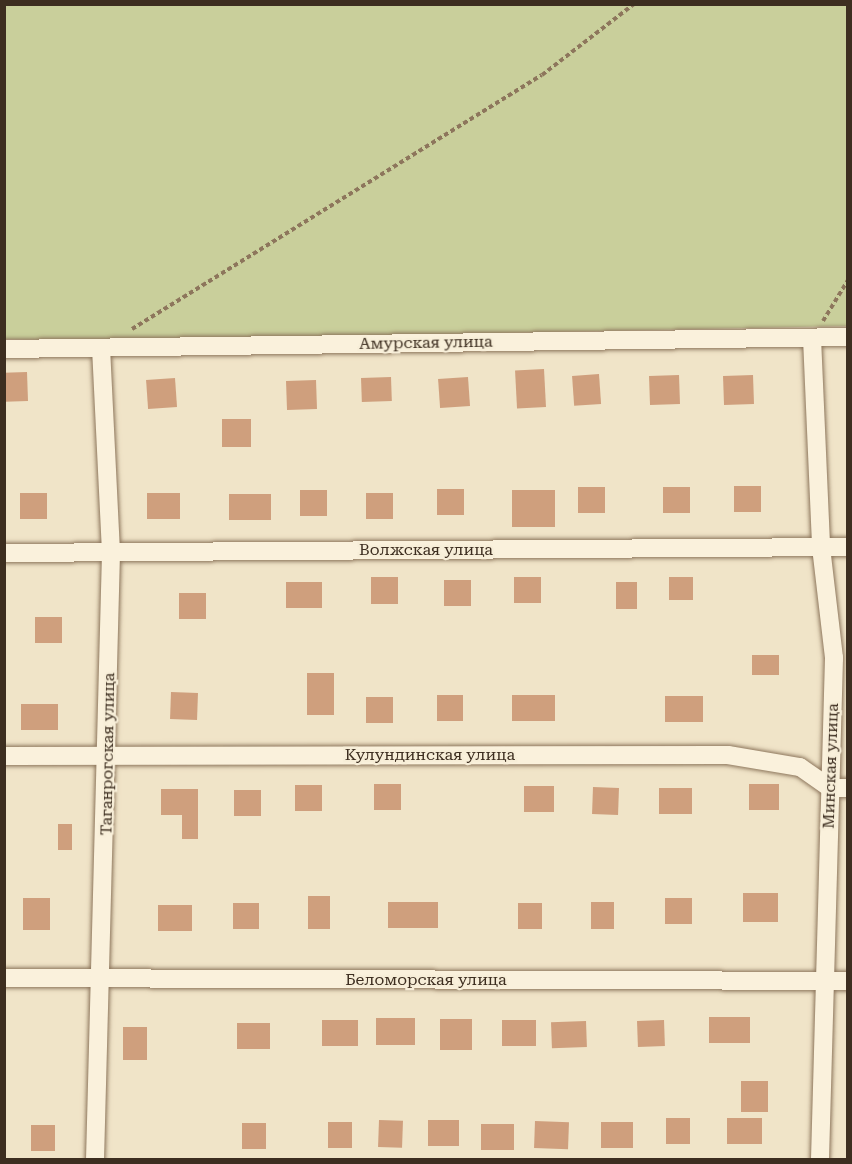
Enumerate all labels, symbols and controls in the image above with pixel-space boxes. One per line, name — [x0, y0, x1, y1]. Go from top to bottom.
street label: Амурская улица — [359, 332, 493, 354]
street label: Волжская улица — [359, 540, 493, 560]
street label: Таганрогская улица — [97, 672, 119, 836]
street label: Минская улица — [819, 703, 843, 829]
street label: Кулундинская улица — [345, 745, 515, 765]
street label: Беломорская улица — [345, 970, 507, 990]

